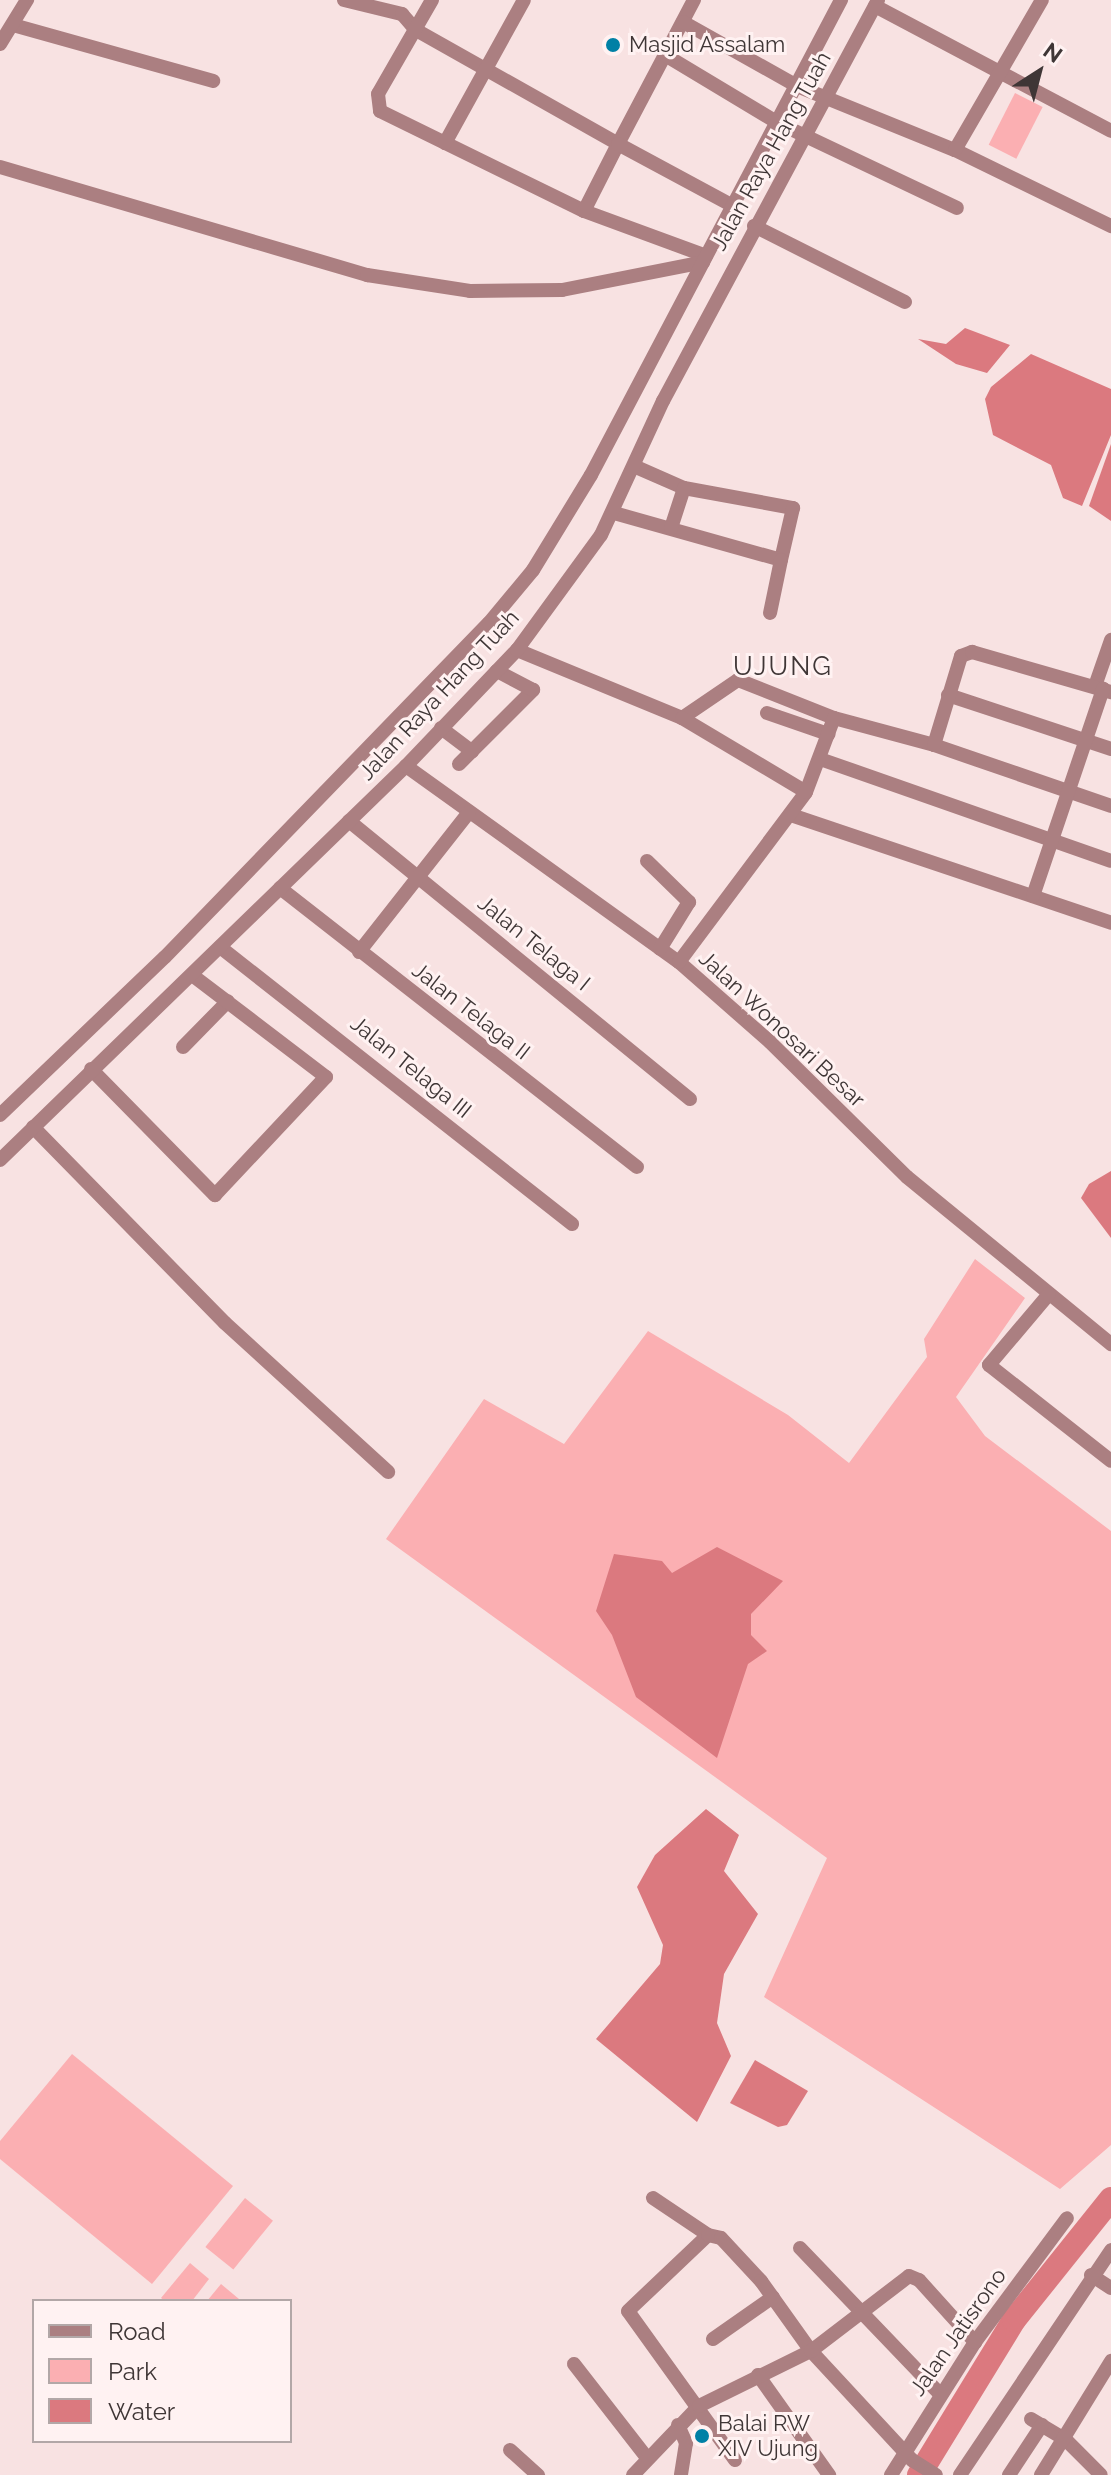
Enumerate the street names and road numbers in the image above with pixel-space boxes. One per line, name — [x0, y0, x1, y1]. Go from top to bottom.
street label: Jalan Raya Hang Tuah — [705, 47, 837, 255]
street label: Jalan Raya Hang Tuah — [353, 604, 525, 786]
street label: Jalan Telaga I — [472, 890, 596, 996]
street label: Jalan Wonosari Besar — [693, 945, 871, 1113]
street label: Jalan Telaga II — [407, 957, 535, 1065]
street label: Jalan Telaga III — [345, 1010, 477, 1124]
street label: Jalan Jatisrono — [904, 2263, 1012, 2401]

